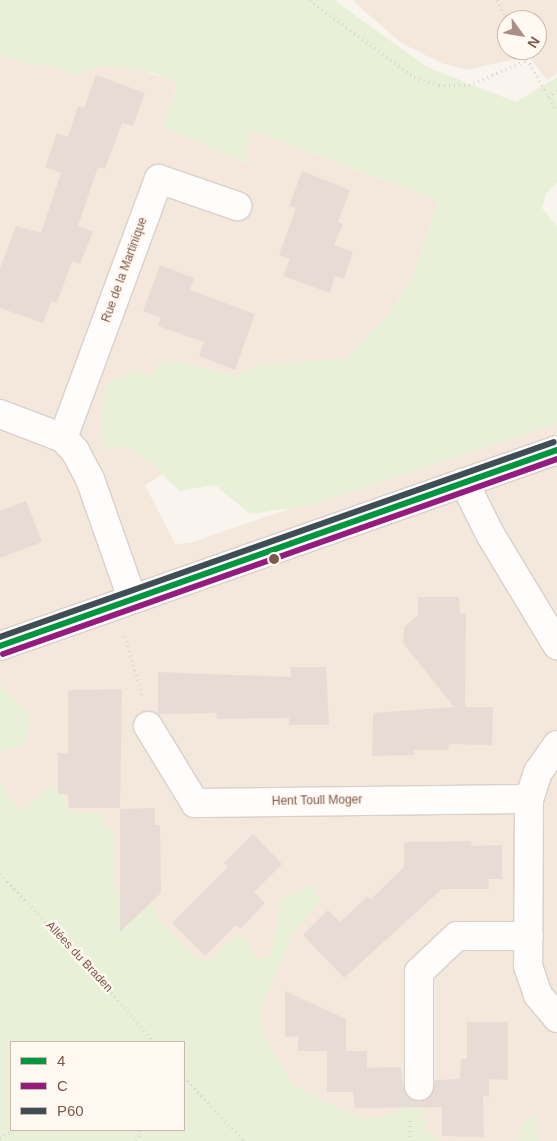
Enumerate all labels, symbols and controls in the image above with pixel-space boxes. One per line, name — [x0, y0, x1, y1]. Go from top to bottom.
north arrow — [497, 10, 547, 60]
text: N — [524, 34, 543, 51]
street label: Rue de la Martinique — [99, 216, 151, 324]
unlabelled marker — [269, 554, 279, 564]
street label: Hent Toull Moger — [272, 793, 362, 809]
street label: Allées du Braden — [43, 919, 115, 995]
legend — [10, 1041, 185, 1131]
text: 4 — [57, 1052, 65, 1069]
text: C — [57, 1077, 68, 1094]
text: P60 — [57, 1102, 84, 1119]

